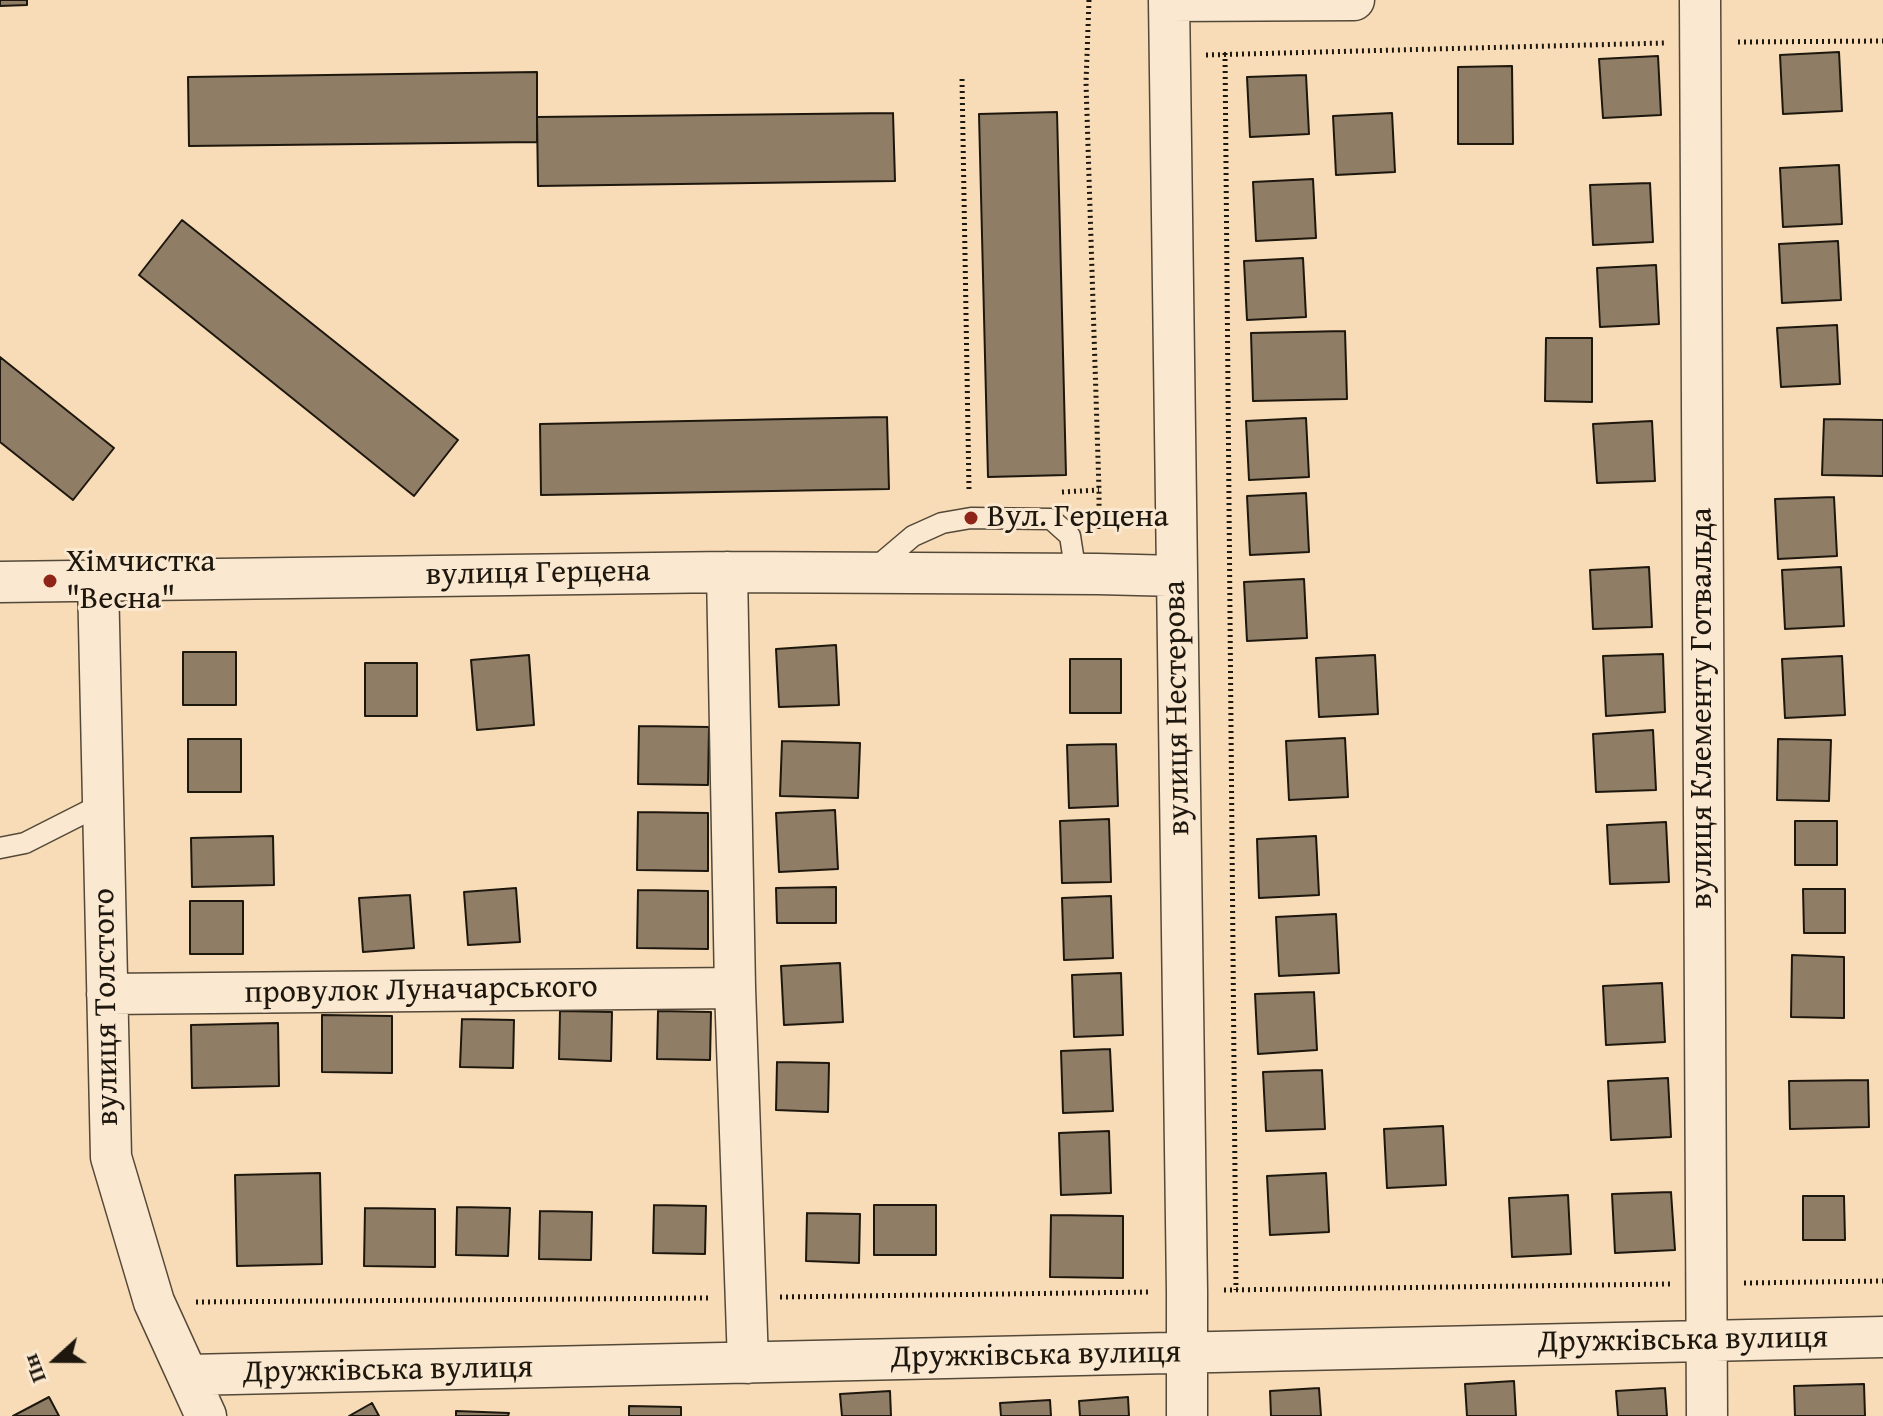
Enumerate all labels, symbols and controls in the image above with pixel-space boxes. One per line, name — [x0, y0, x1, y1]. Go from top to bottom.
place label: Вул. Герцена — [987, 499, 1169, 537]
street label: вулиця Клементу Готвальда — [1684, 508, 1722, 908]
marker: Вул. Герцена — [962, 509, 980, 527]
place label: Хімчистка "Весна" — [66, 544, 215, 619]
street label: вулиця Герцена — [425, 553, 651, 595]
marker: Хімчистка "Весна" — [41, 572, 59, 590]
street label: вулиця Нестерова — [1157, 580, 1199, 836]
street label: вулиця Толстого — [86, 888, 128, 1126]
street label: провулок Луначарського — [244, 969, 598, 1013]
street label: Дружківська вулиця — [1538, 1319, 1828, 1363]
north arrow — [16, 1320, 96, 1400]
street label: Дружківська вулиця — [891, 1334, 1181, 1378]
street label: Дружківська вулиця — [243, 1349, 533, 1393]
text: Пн — [14, 1350, 54, 1388]

